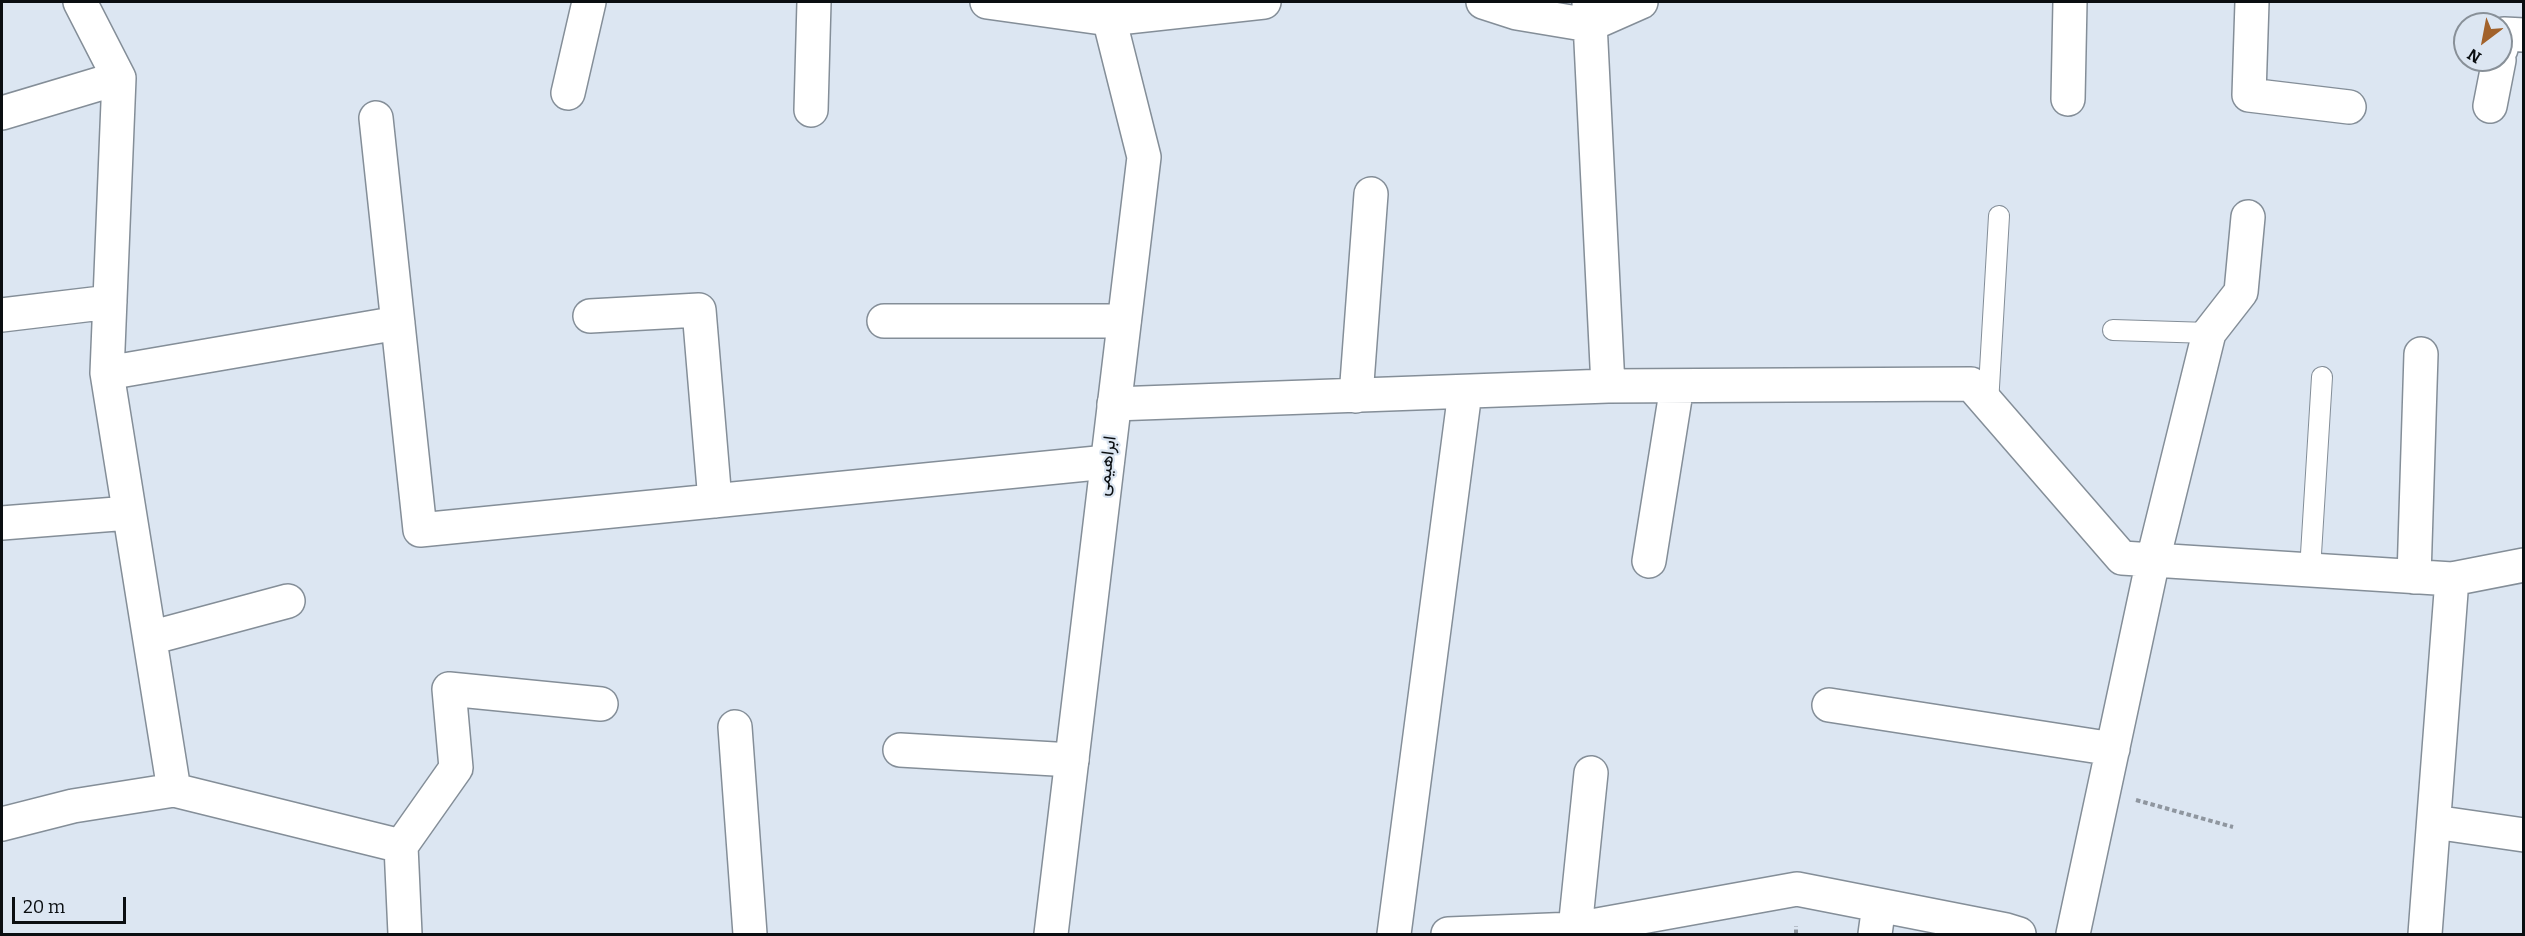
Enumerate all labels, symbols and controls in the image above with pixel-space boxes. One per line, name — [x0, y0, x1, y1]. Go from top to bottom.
north arrow — [2453, 12, 2513, 72]
text: N — [2464, 45, 2485, 67]
street label: ابراهیمی — [1093, 435, 1121, 497]
scale bar — [15, 885, 129, 923]
text: 20 m — [23, 896, 65, 918]

